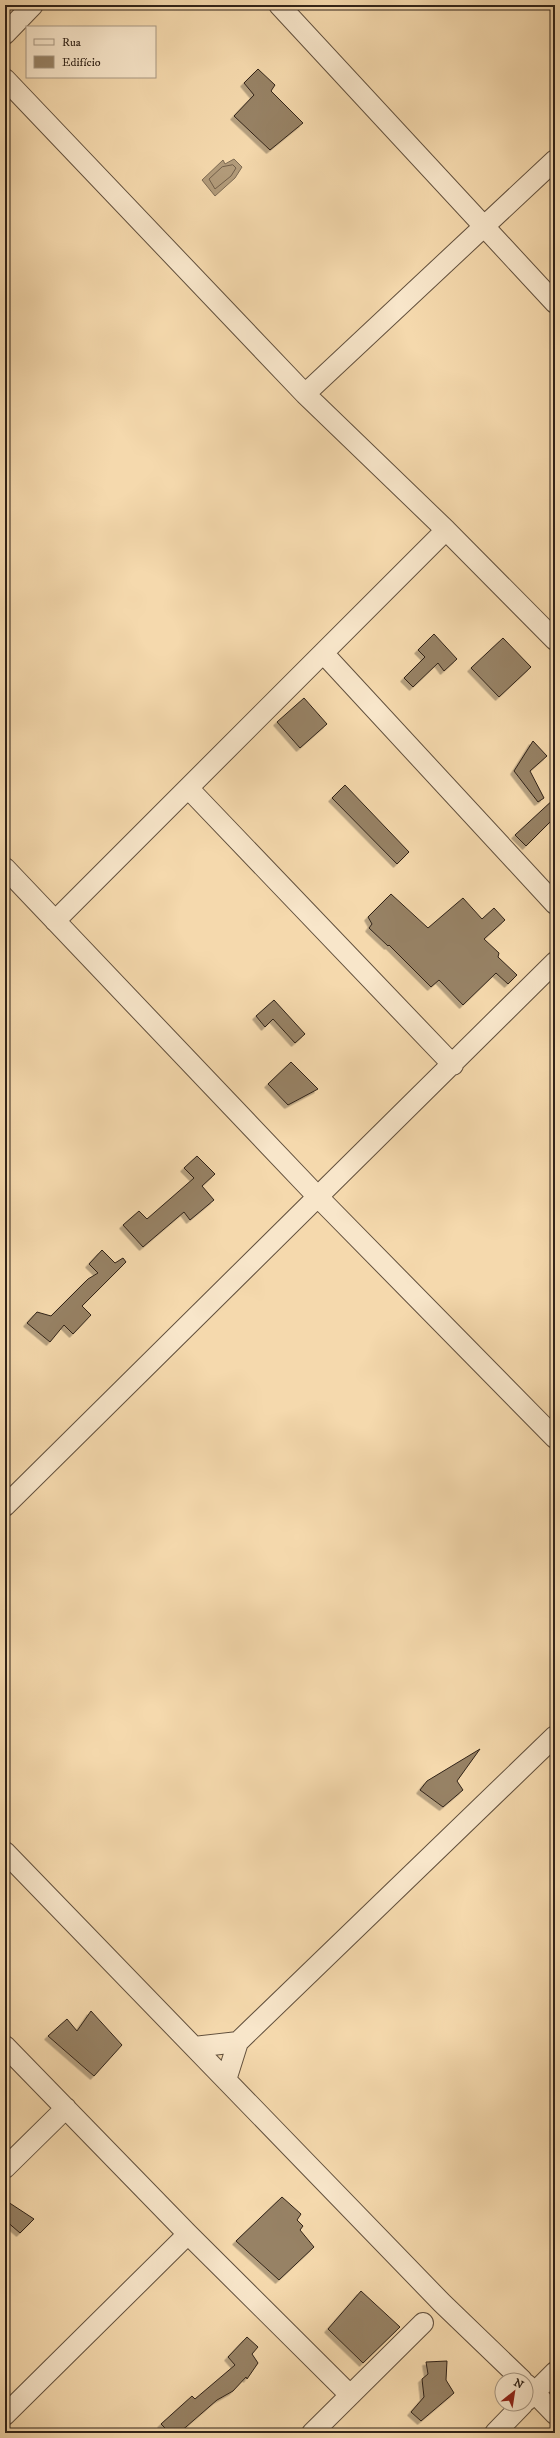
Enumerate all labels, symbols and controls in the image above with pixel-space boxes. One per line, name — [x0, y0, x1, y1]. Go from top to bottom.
legend — [26, 26, 156, 78]
text: Rua — [62, 35, 82, 50]
text: Edifício — [62, 55, 101, 70]
north arrow — [494, 2372, 534, 2412]
text: N — [511, 2376, 526, 2393]

